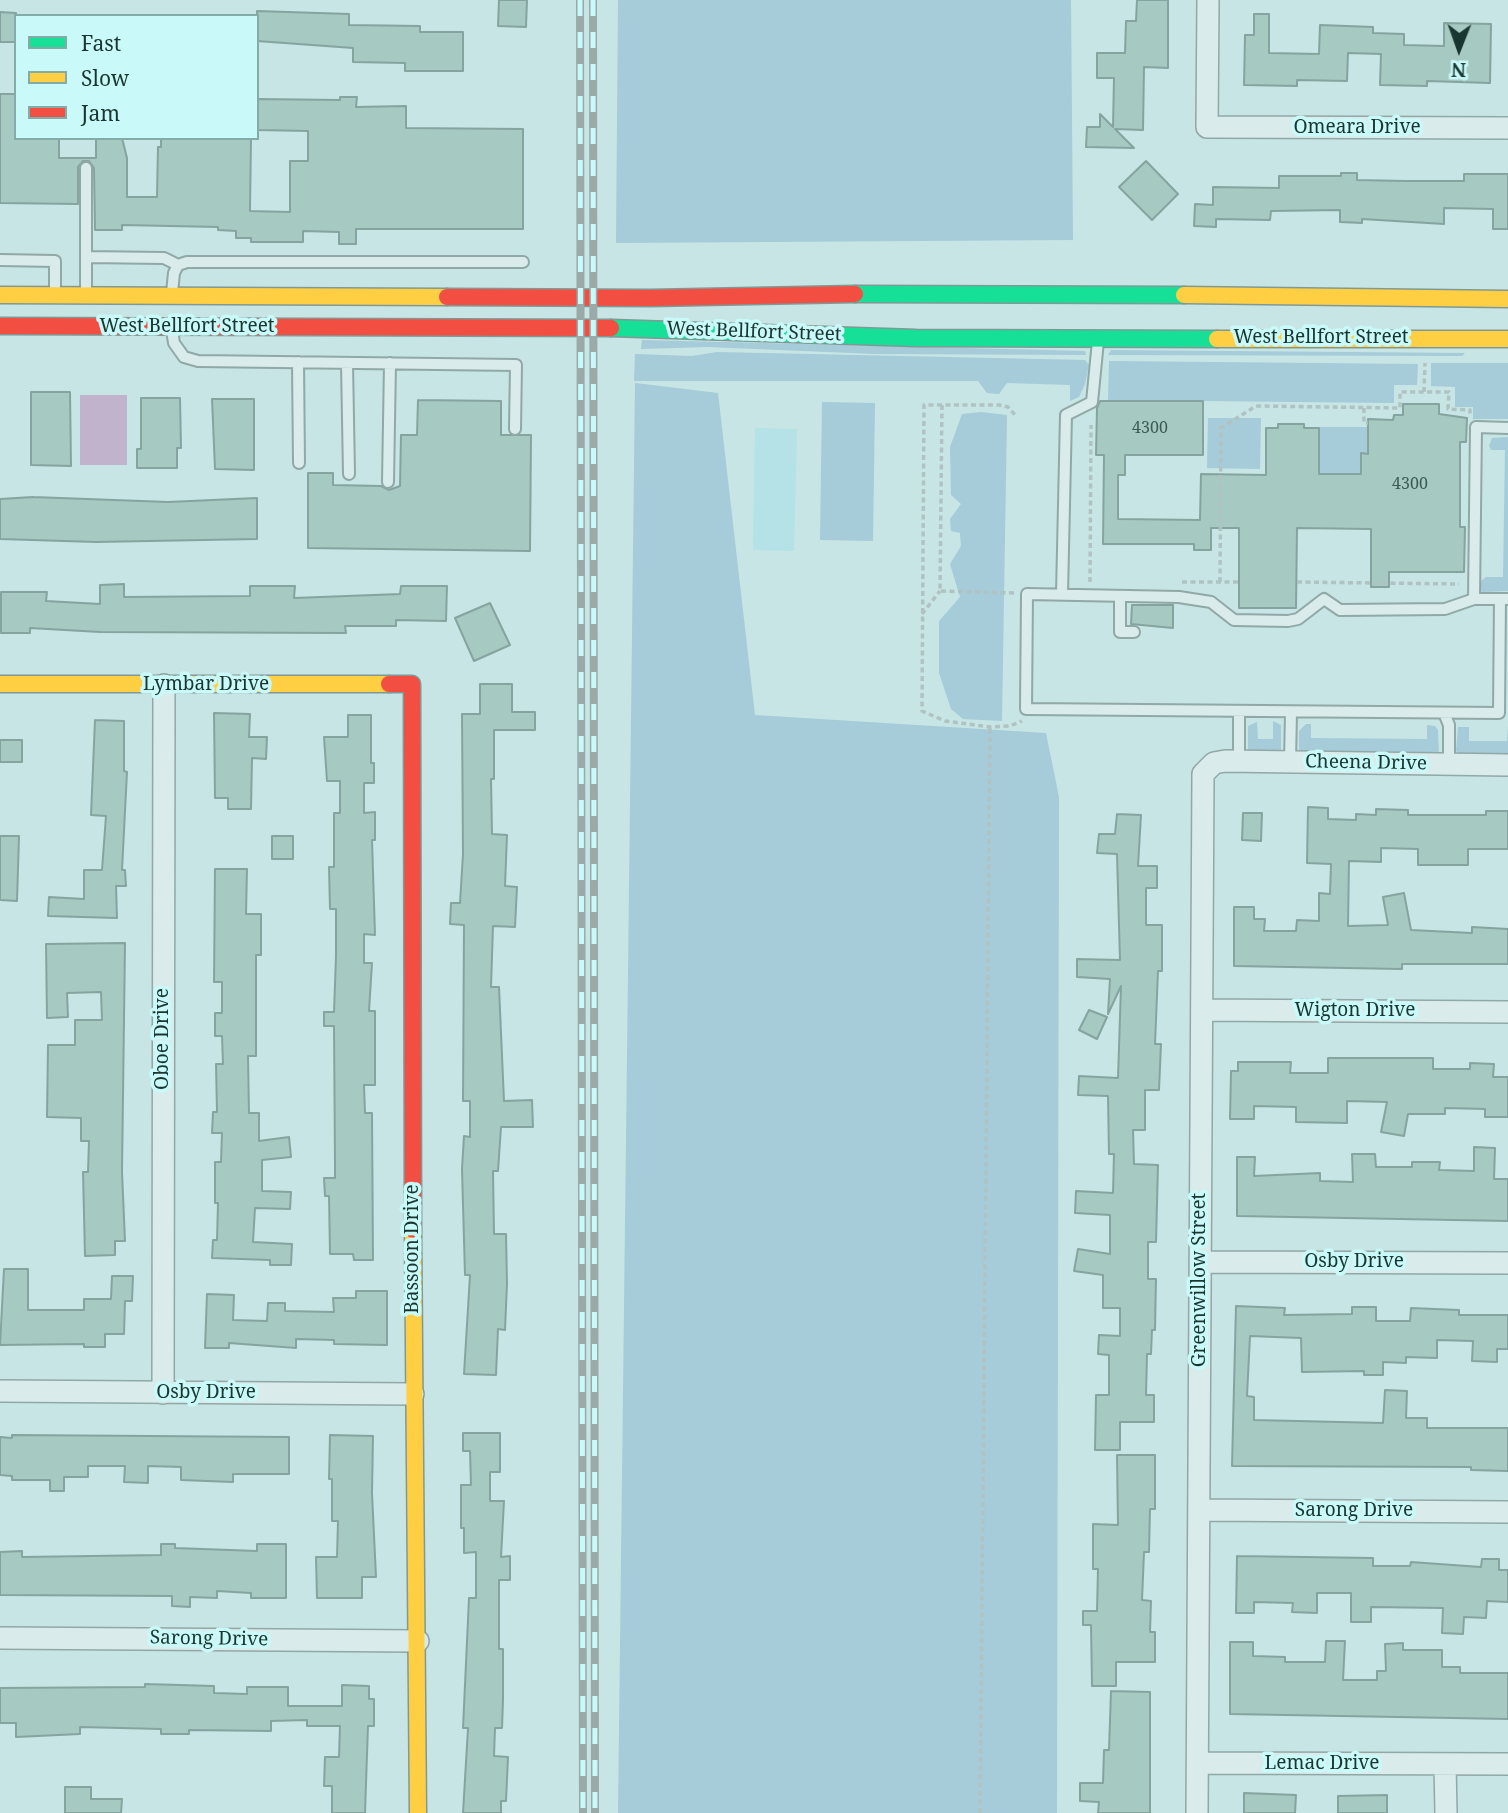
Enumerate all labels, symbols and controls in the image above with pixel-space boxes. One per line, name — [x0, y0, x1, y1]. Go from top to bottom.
legend — [14, 14, 259, 140]
north arrow — [1424, 14, 1494, 84]
text: Fast — [81, 29, 121, 57]
text: N — [1451, 57, 1466, 83]
text: Slow — [81, 64, 129, 92]
text: Jam — [81, 99, 120, 127]
street label: Omeara Drive — [1293, 117, 1421, 139]
street label: West Bellfort Street — [99, 316, 275, 338]
street label: West Bellfort Street — [666, 318, 842, 346]
street label: West Bellfort Street — [1233, 327, 1409, 349]
house number: 4300 — [1132, 418, 1168, 438]
house number: 4300 — [1392, 474, 1428, 494]
street label: Lymbar Drive — [143, 674, 269, 696]
street label: Cheena Drive — [1305, 751, 1427, 775]
street label: Oboe Drive — [152, 988, 174, 1090]
street label: Wigton Drive — [1294, 1000, 1416, 1022]
street label: Bassoon Drive — [402, 1184, 424, 1314]
street label: Greenwillow Street — [1189, 1193, 1211, 1367]
street label: Osby Drive — [1304, 1251, 1404, 1273]
street label: Osby Drive — [156, 1382, 256, 1404]
street label: Sarong Drive — [1295, 1500, 1413, 1522]
street label: Sarong Drive — [150, 1627, 268, 1651]
street label: Lemac Drive — [1265, 1753, 1379, 1775]

